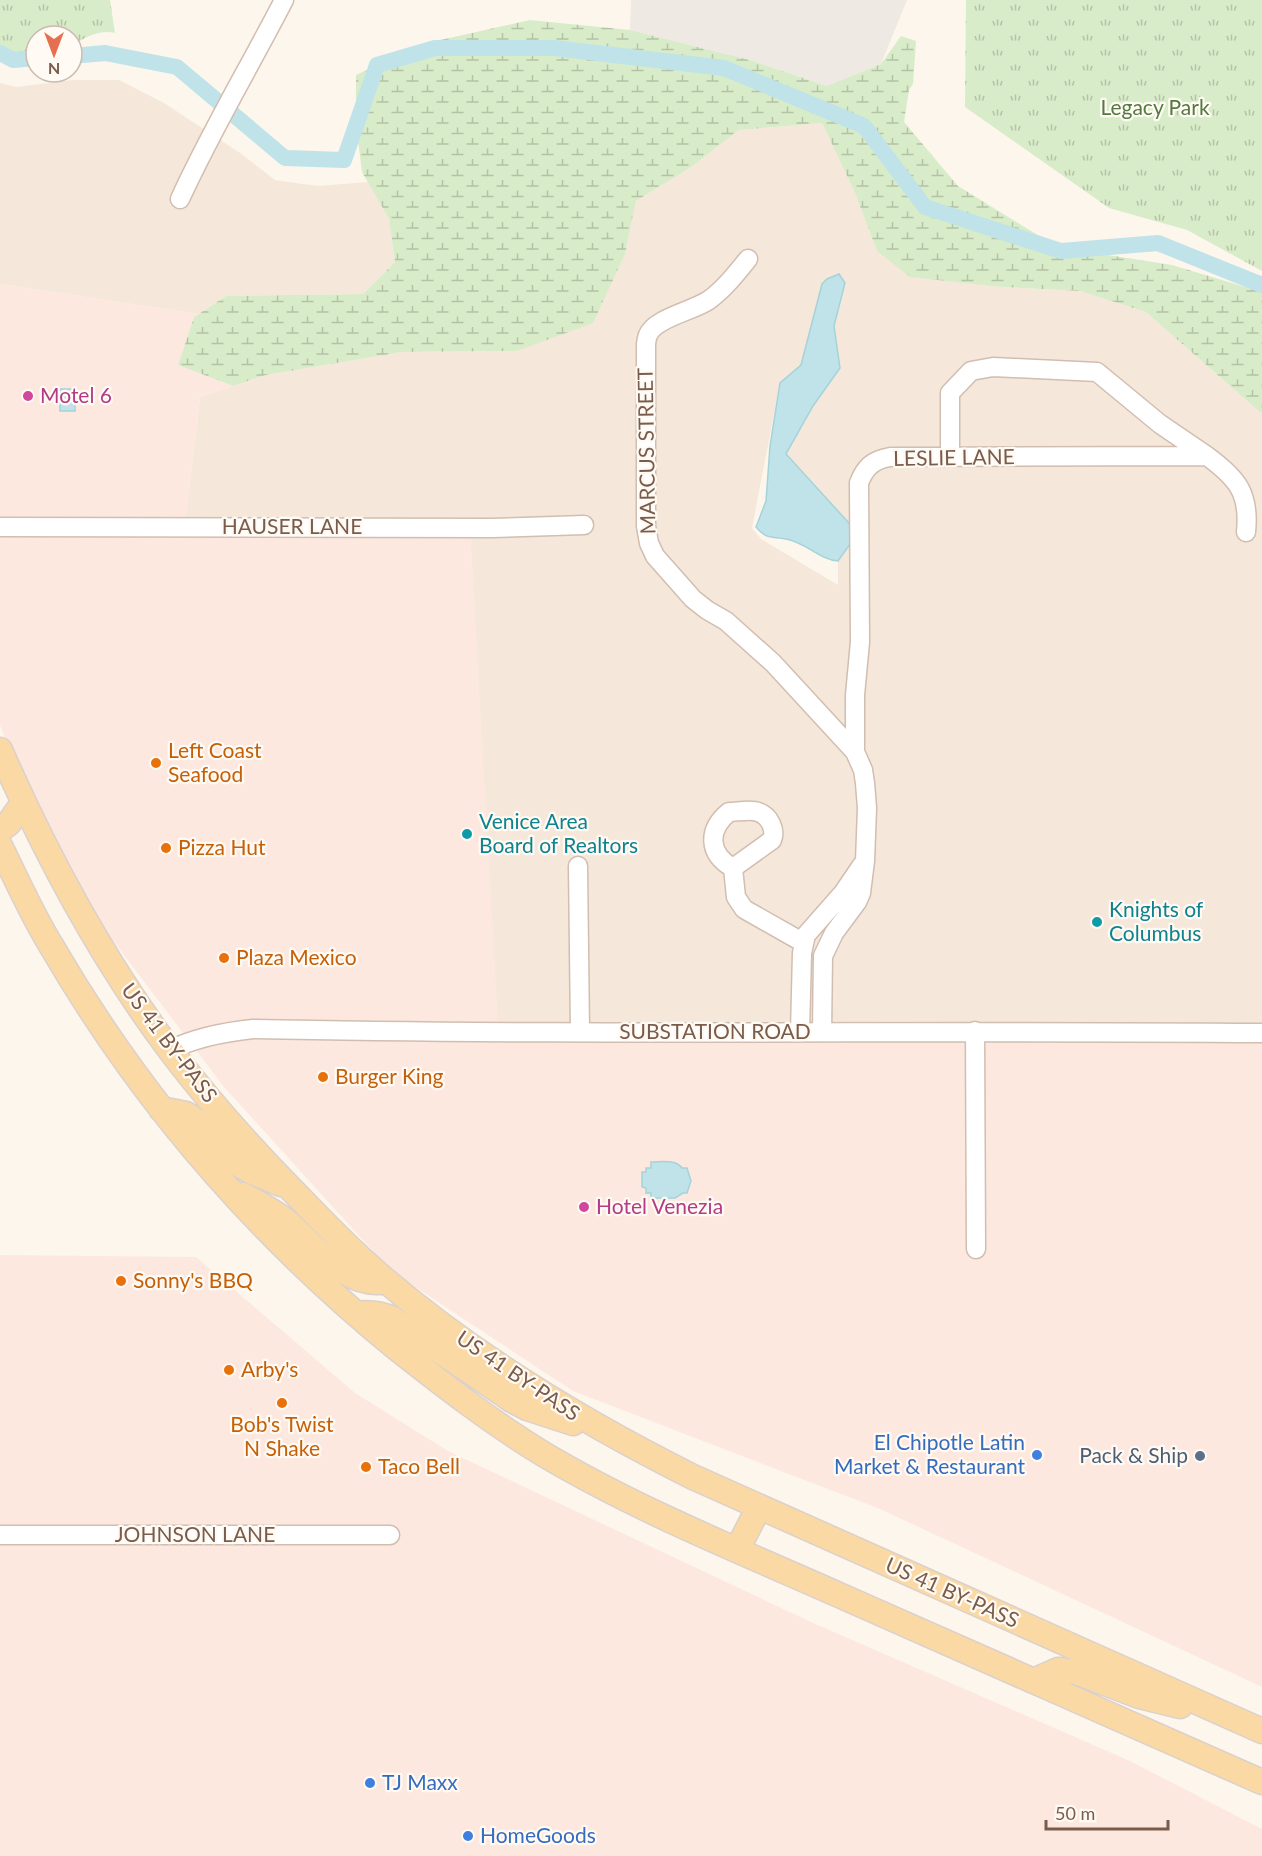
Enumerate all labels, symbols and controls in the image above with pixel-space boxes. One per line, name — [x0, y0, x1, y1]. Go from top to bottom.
north arrow — [24, 24, 84, 84]
text: N — [48, 60, 60, 79]
park label: Legacy Park — [1100, 94, 1210, 119]
street label: MARCUS STREET — [632, 367, 659, 535]
place label: Motel 6 — [40, 382, 112, 407]
marker: Motel 6 — [21, 389, 35, 403]
street label: LESLIE LANE — [893, 443, 1015, 470]
street label: HAUSER LANE — [222, 513, 362, 538]
place label: Left Coast Seafood — [168, 737, 262, 786]
marker: Left Coast Seafood — [149, 756, 163, 770]
place label: Venice Area Board of Realtors — [479, 808, 638, 857]
marker: Venice Area Board of Realtors — [460, 827, 474, 841]
place label: Pizza Hut — [178, 834, 266, 859]
marker: Pizza Hut — [159, 841, 173, 855]
place label: Knights of Columbus — [1109, 896, 1204, 945]
marker: Knights of Columbus — [1090, 915, 1104, 929]
place label: Plaza Mexico — [236, 944, 357, 969]
marker: Plaza Mexico — [217, 951, 231, 965]
street label: US 41 BY-PASS — [117, 977, 223, 1107]
street label: SUBSTATION ROAD — [619, 1018, 811, 1043]
place label: Burger King — [335, 1063, 444, 1088]
marker: Burger King — [316, 1070, 330, 1084]
place label: Hotel Venezia — [596, 1193, 723, 1218]
marker: Hotel Venezia — [577, 1200, 591, 1214]
place label: Sonny's BBQ — [133, 1267, 253, 1292]
marker: Sonny's BBQ — [114, 1274, 128, 1288]
street label: US 41 BY-PASS — [453, 1324, 585, 1425]
place label: Arby's — [241, 1356, 298, 1381]
marker: Arby's — [222, 1363, 236, 1377]
marker: Bob's Twist N Shake — [275, 1396, 289, 1410]
place label: Bob's Twist N Shake — [230, 1411, 334, 1460]
place label: El Chipotle Latin Market & Restaurant — [834, 1429, 1025, 1478]
place label: Pack & Ship — [1079, 1442, 1188, 1467]
marker: El Chipotle Latin Market & Restaurant — [1030, 1448, 1044, 1462]
marker: Pack & Ship — [1193, 1449, 1207, 1463]
place label: Taco Bell — [378, 1453, 460, 1478]
marker: Taco Bell — [359, 1460, 373, 1474]
street label: JOHNSON LANE — [115, 1521, 275, 1546]
street label: US 41 BY-PASS — [882, 1551, 1023, 1632]
place label: TJ Maxx — [382, 1769, 458, 1794]
marker: TJ Maxx — [363, 1776, 377, 1790]
scale bar — [1046, 1793, 1168, 1831]
text: 50 m — [1055, 1802, 1095, 1824]
place label: HomeGoods — [480, 1822, 596, 1847]
marker: HomeGoods — [461, 1829, 475, 1843]

